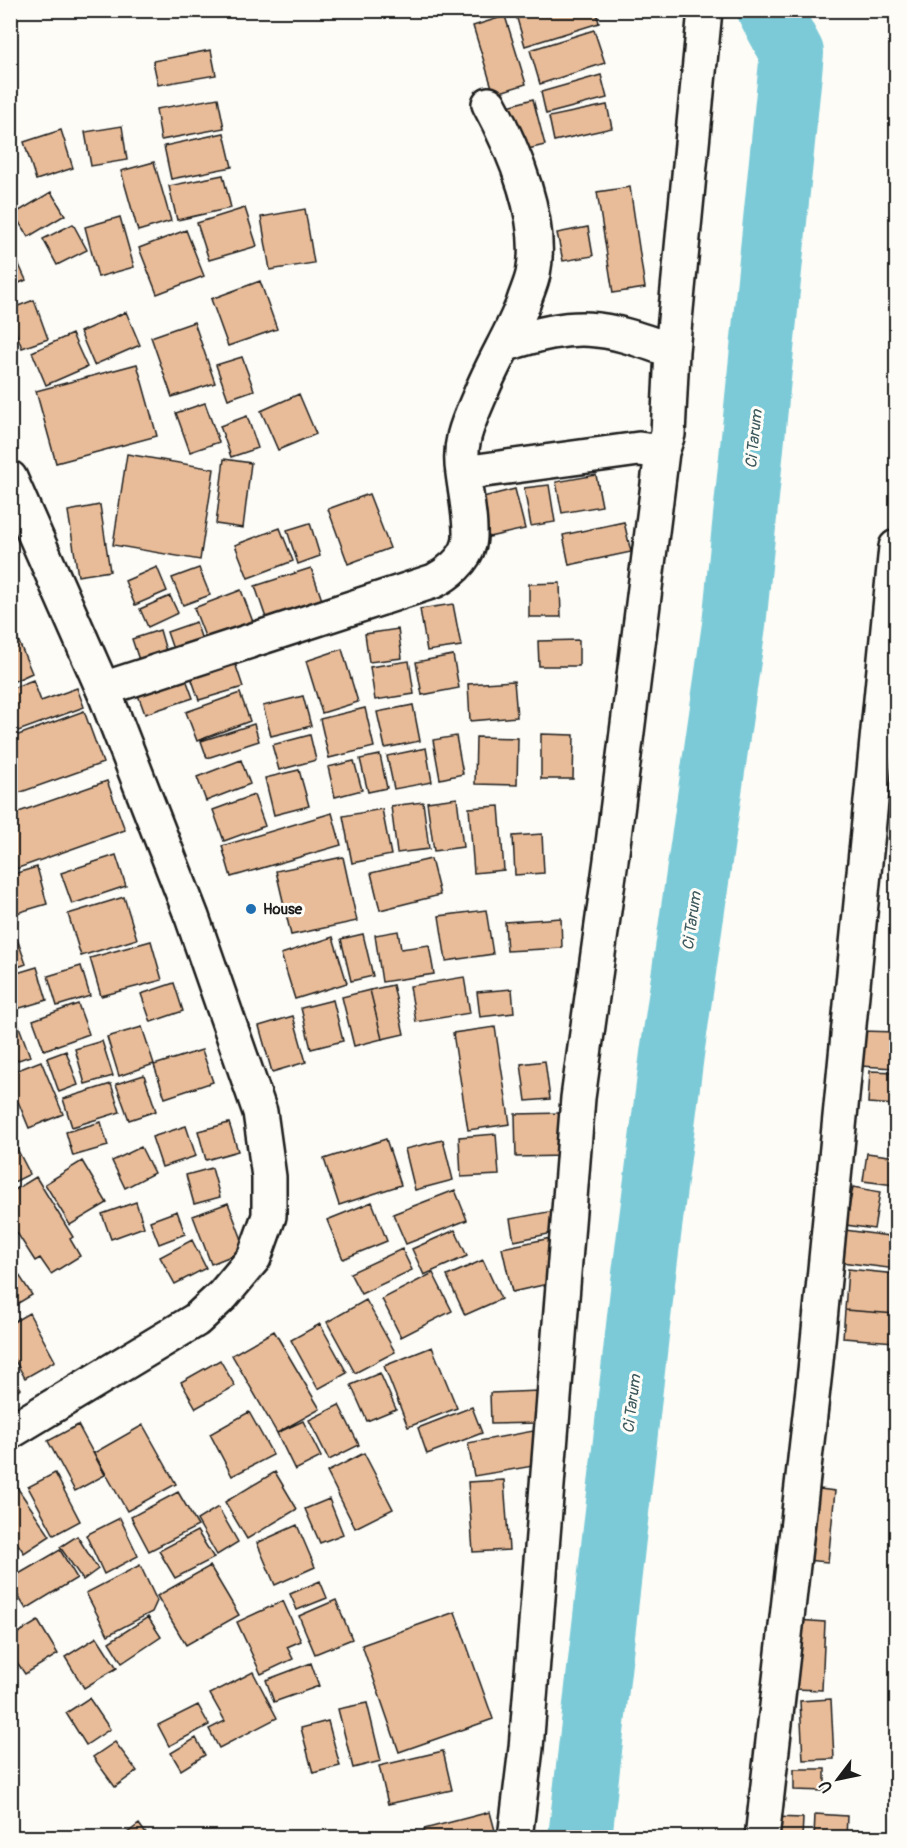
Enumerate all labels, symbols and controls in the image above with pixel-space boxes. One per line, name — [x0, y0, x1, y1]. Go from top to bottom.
water label: Ci Tarum — [741, 408, 767, 470]
water label: Ci Tarum — [678, 890, 706, 952]
place label: House — [263, 900, 303, 919]
marker: House — [244, 902, 258, 916]
water label: Ci Tarum — [618, 1373, 646, 1435]
north arrow — [808, 1749, 868, 1809]
text: U — [815, 1776, 837, 1796]

